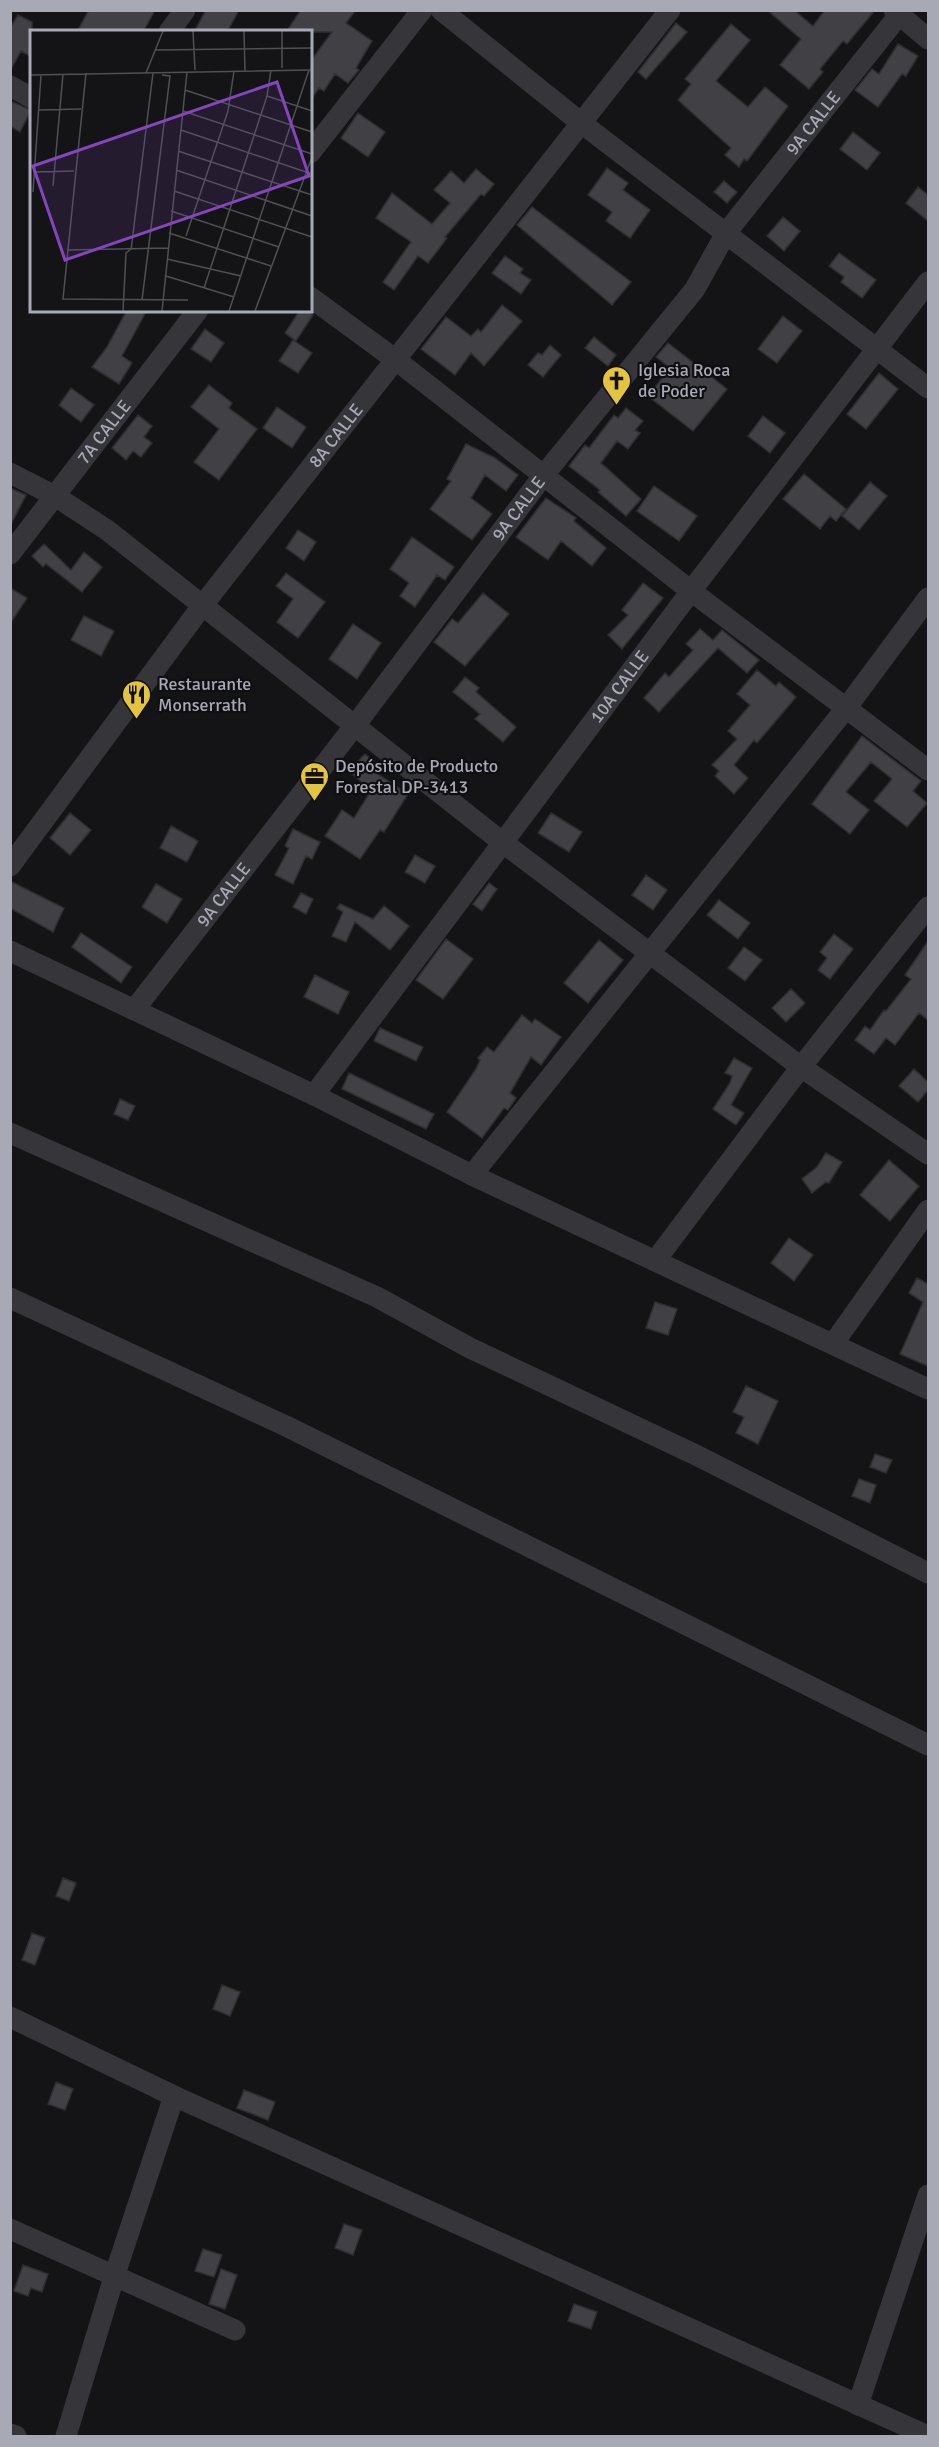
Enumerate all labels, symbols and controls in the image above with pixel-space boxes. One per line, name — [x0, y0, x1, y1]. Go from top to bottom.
inset map — [30, 30, 312, 312]
street label: 9A CALLE — [781, 87, 845, 159]
place label: Iglesia Roca de Poder — [638, 359, 730, 402]
church icon: Iglesia Roca de Poder — [601, 364, 633, 406]
street label: 7A CALLE — [72, 395, 136, 469]
street label: 8A CALLE — [304, 399, 368, 472]
street label: 9A CALLE — [487, 472, 550, 545]
street label: 10A CALLE — [585, 646, 654, 727]
place label: Restaurante Monserrath — [158, 673, 251, 716]
restaurant icon: Restaurante Monserrath — [121, 678, 153, 720]
place label: Depósito de Producto Forestal DP-3413 — [335, 755, 498, 798]
office icon: Depósito de Producto Forestal DP-3413 — [298, 760, 330, 802]
street label: 9A CALLE — [192, 858, 255, 931]

